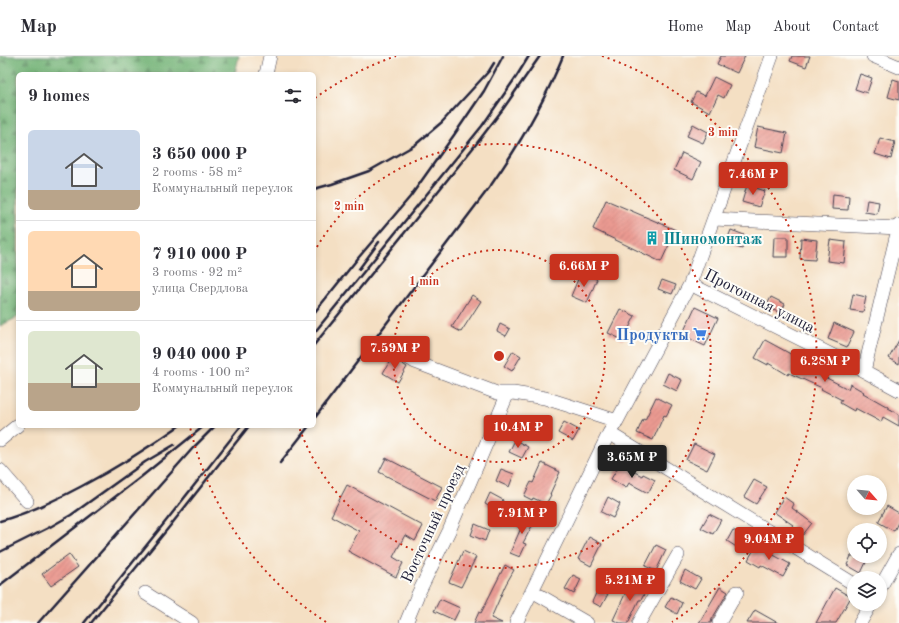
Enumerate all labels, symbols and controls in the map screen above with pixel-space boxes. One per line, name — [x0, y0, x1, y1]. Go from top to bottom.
text: Map — [20, 18, 57, 37]
text: Home — [668, 20, 703, 34]
text: Map — [725, 20, 751, 34]
text: About — [773, 20, 810, 34]
text: Contact — [832, 20, 879, 34]
icon: filters — [282, 85, 304, 107]
text: 9 homes — [28, 88, 90, 105]
text: 3 min — [708, 127, 738, 139]
icon: home — [60, 146, 108, 194]
text: 3 650 000 ₽ — [152, 146, 247, 163]
pin: 7.46M ₽ — [716, 162, 790, 196]
text: 2 rooms · 58 m² — [152, 166, 242, 179]
text: 7.46M ₽ — [728, 168, 778, 181]
text: Коммунальный переулок — [152, 182, 293, 195]
text: 2 min — [334, 201, 364, 213]
building icon: Шиномонтаж — [644, 230, 660, 246]
place label: Шиномонтаж — [663, 232, 763, 248]
text: 7 910 000 ₽ — [152, 246, 247, 263]
icon: home — [60, 247, 108, 295]
pin: 6.66M ₽ — [547, 254, 621, 288]
text: 6.66M ₽ — [559, 260, 609, 273]
text: 3 rooms · 92 m² — [152, 266, 242, 279]
street label: Прогонная улица — [701, 267, 817, 337]
text: 1 min — [409, 276, 439, 288]
text: улица Свердлова — [152, 282, 248, 295]
supermarket icon: Продукты — [692, 326, 708, 342]
place label: Продукты — [616, 328, 689, 344]
pin: 7.59M ₽ — [358, 336, 432, 370]
text: 7.59M ₽ — [370, 342, 420, 355]
text: 9 040 000 ₽ — [152, 346, 247, 363]
icon: home — [60, 347, 108, 395]
centre of rings — [492, 349, 506, 363]
pin: 6.28M ₽ — [788, 349, 862, 383]
text: 6.28M ₽ — [800, 355, 850, 368]
text: 4 rooms · 100 m² — [152, 366, 250, 379]
text: Коммунальный переулок — [152, 382, 293, 395]
pin: 10.4M ₽ — [481, 415, 555, 449]
text: 10.4M ₽ — [493, 421, 543, 434]
pin: 3.65M ₽ — [595, 445, 669, 479]
text: 3.65M ₽ — [607, 451, 657, 464]
street label: Восточный проезд — [399, 462, 468, 586]
north arrow — [847, 475, 887, 515]
map controls — [847, 475, 887, 611]
pin: 7.91M ₽ — [485, 501, 559, 535]
text: 7.91M ₽ — [497, 507, 547, 520]
button: locate — [847, 523, 887, 563]
pin: 9.04M ₽ — [732, 527, 806, 561]
text: 9.04M ₽ — [744, 533, 794, 546]
pin: 5.21M ₽ — [593, 568, 667, 602]
button: layers — [847, 571, 887, 611]
text: 5.21M ₽ — [605, 574, 655, 587]

